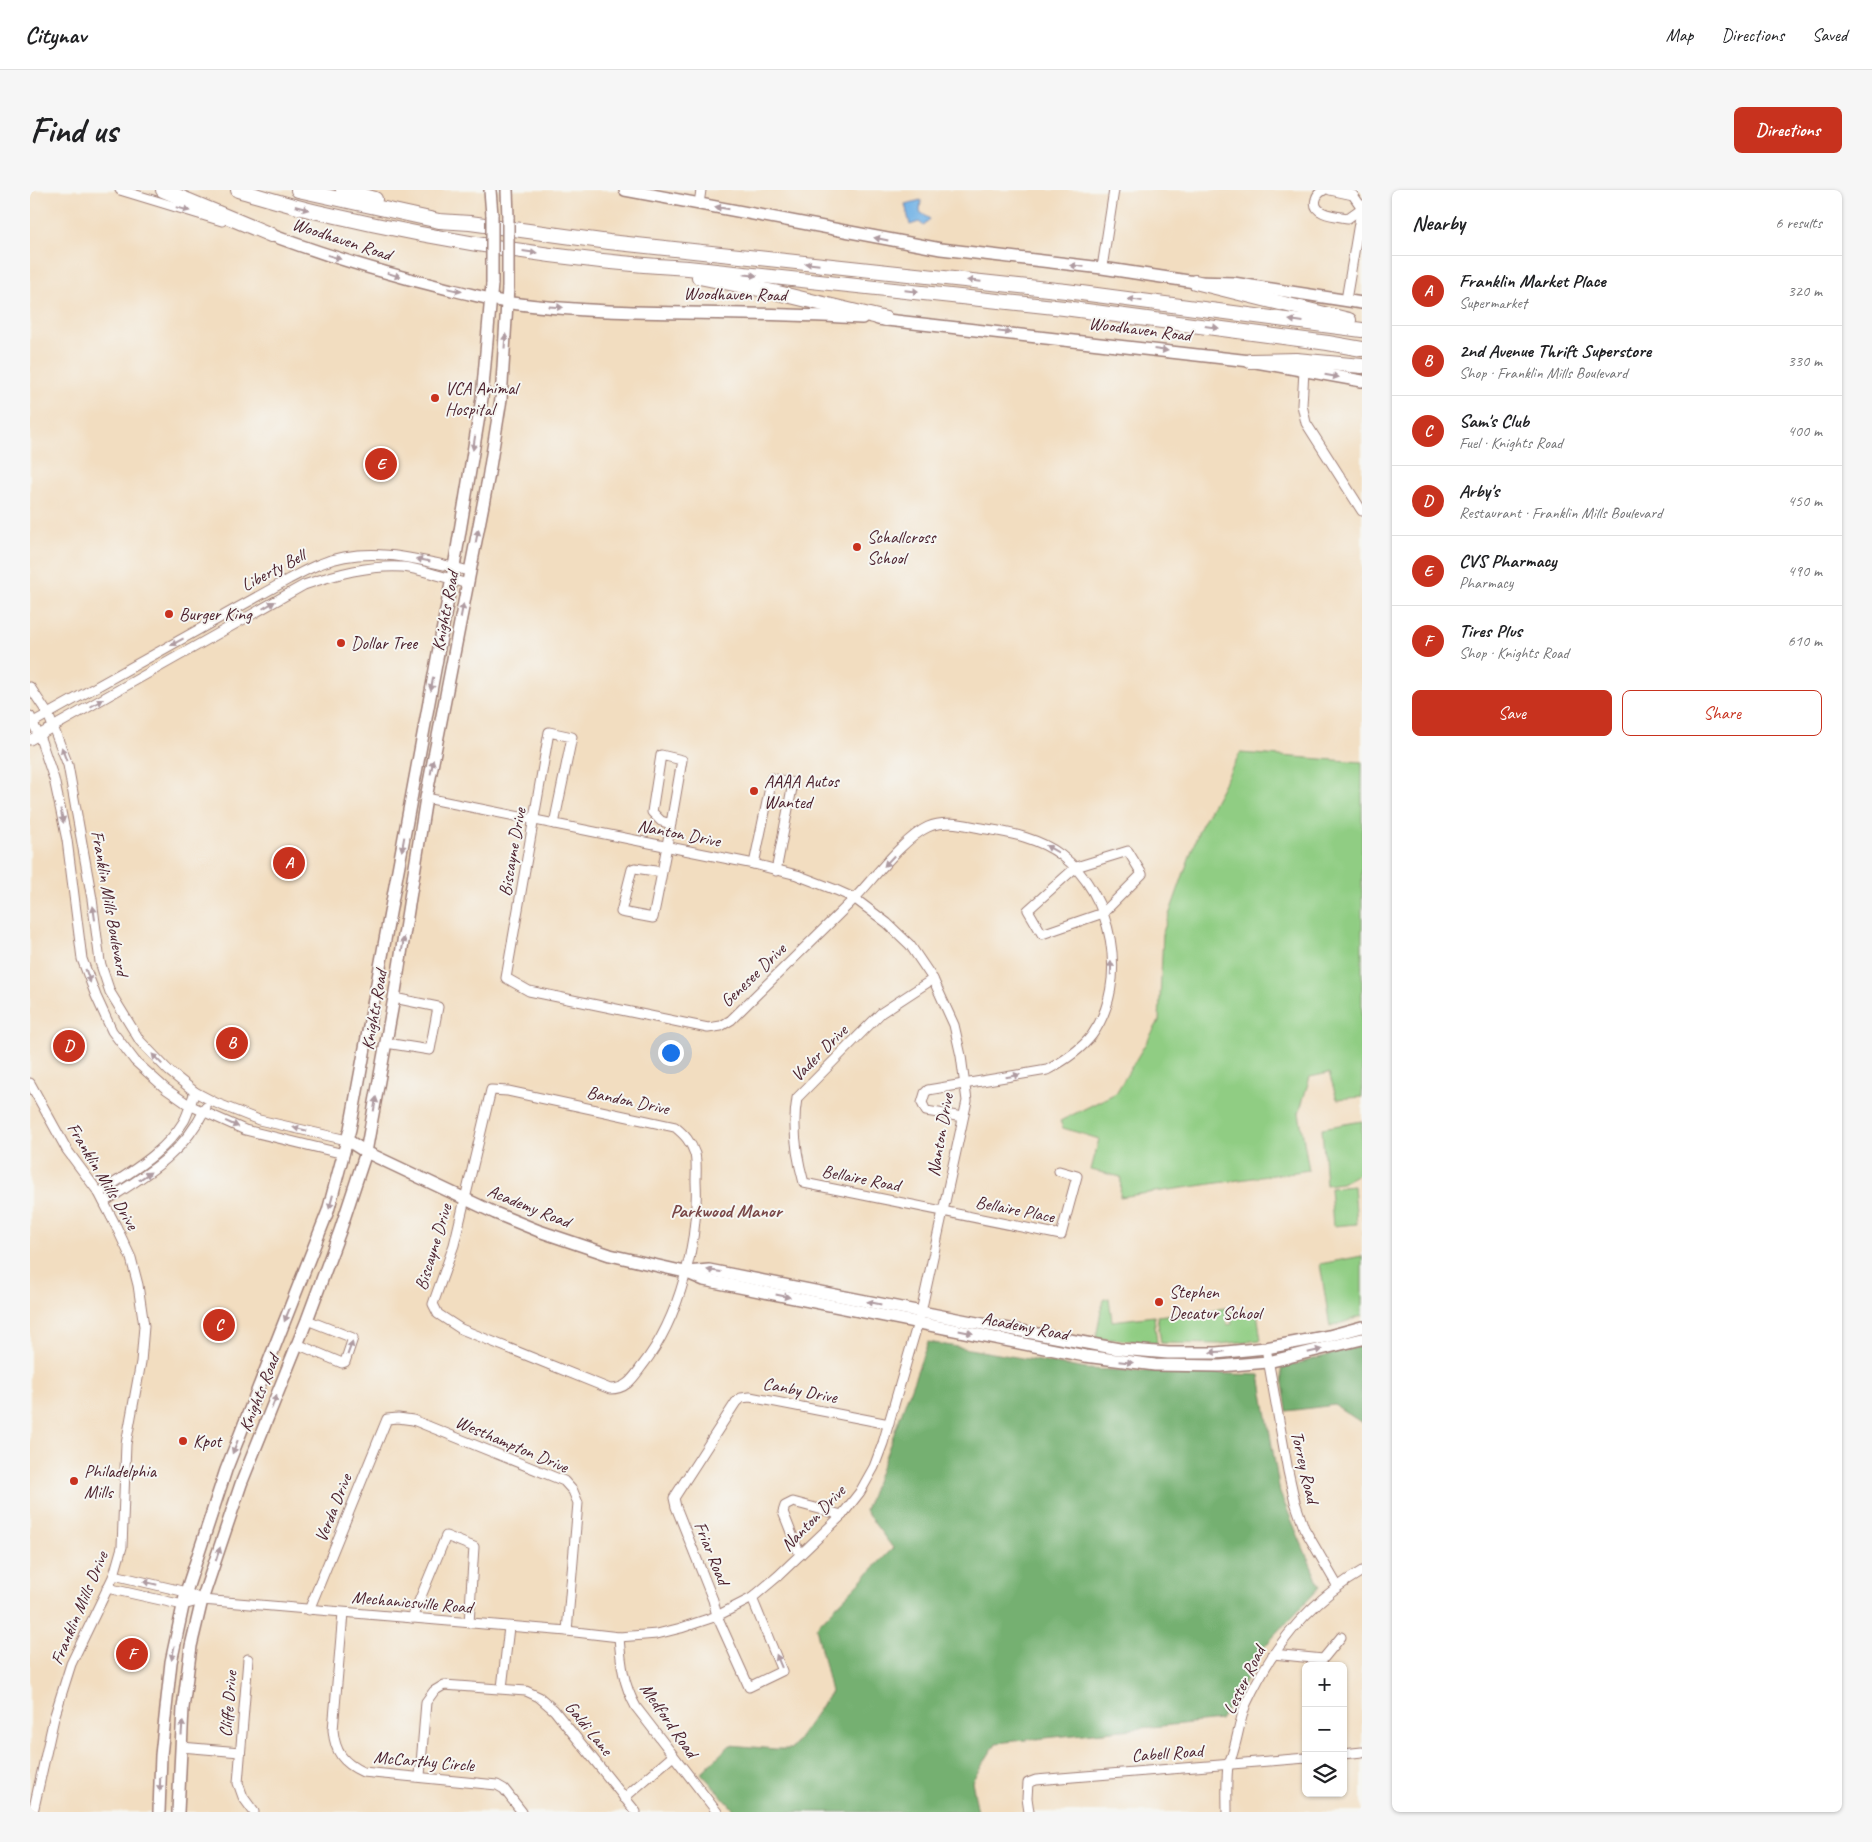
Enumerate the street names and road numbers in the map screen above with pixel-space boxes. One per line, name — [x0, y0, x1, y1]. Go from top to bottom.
street label: Woodhaven Road — [290, 213, 397, 266]
street label: Woodhaven Road — [683, 282, 790, 306]
street label: Woodhaven Road — [1088, 312, 1195, 347]
street label: Liberty Bell — [237, 543, 311, 596]
street label: Knights Road — [426, 566, 464, 653]
street label: Biscayne Drive — [493, 805, 531, 898]
street label: Nanton Drive — [636, 814, 723, 852]
street label: Franklin Mills Boulevard — [86, 829, 134, 980]
street label: Genesee Drive — [716, 938, 791, 1012]
street label: Knights Road — [356, 965, 392, 1052]
street label: Vader Drive — [786, 1019, 853, 1086]
street label: Bandon Drive — [585, 1081, 672, 1120]
street label: Nanton Drive — [922, 1091, 958, 1178]
street label: Franklin Mills Drive — [62, 1119, 144, 1234]
street label: Bellaire Road — [820, 1160, 905, 1197]
street label: Academy Road — [484, 1179, 576, 1234]
street label: Bellaire Place — [974, 1191, 1057, 1228]
street label: Biscayne Drive — [409, 1200, 457, 1293]
street label: Academy Road — [980, 1307, 1073, 1346]
street label: Knights Road — [234, 1349, 285, 1435]
street label: Canby Drive — [761, 1372, 840, 1408]
street label: Westhampton Drive — [452, 1410, 573, 1478]
street label: Torrey Road — [1286, 1429, 1325, 1508]
street label: Verda Drive — [309, 1470, 357, 1545]
street label: Nanton Drive — [776, 1479, 851, 1556]
street label: Friar Road — [689, 1518, 736, 1591]
street label: Franklin Mills Drive — [45, 1547, 113, 1668]
street label: Mechanicsville Road — [351, 1586, 476, 1618]
street label: Lester Road — [1218, 1640, 1271, 1718]
street label: Cliffe Drive — [214, 1669, 242, 1738]
street label: Medford Road — [635, 1678, 704, 1764]
street label: Galdi Lane — [560, 1696, 618, 1760]
street label: Cabell Road — [1131, 1739, 1206, 1766]
street label: McCarthy Circle — [373, 1746, 476, 1776]

